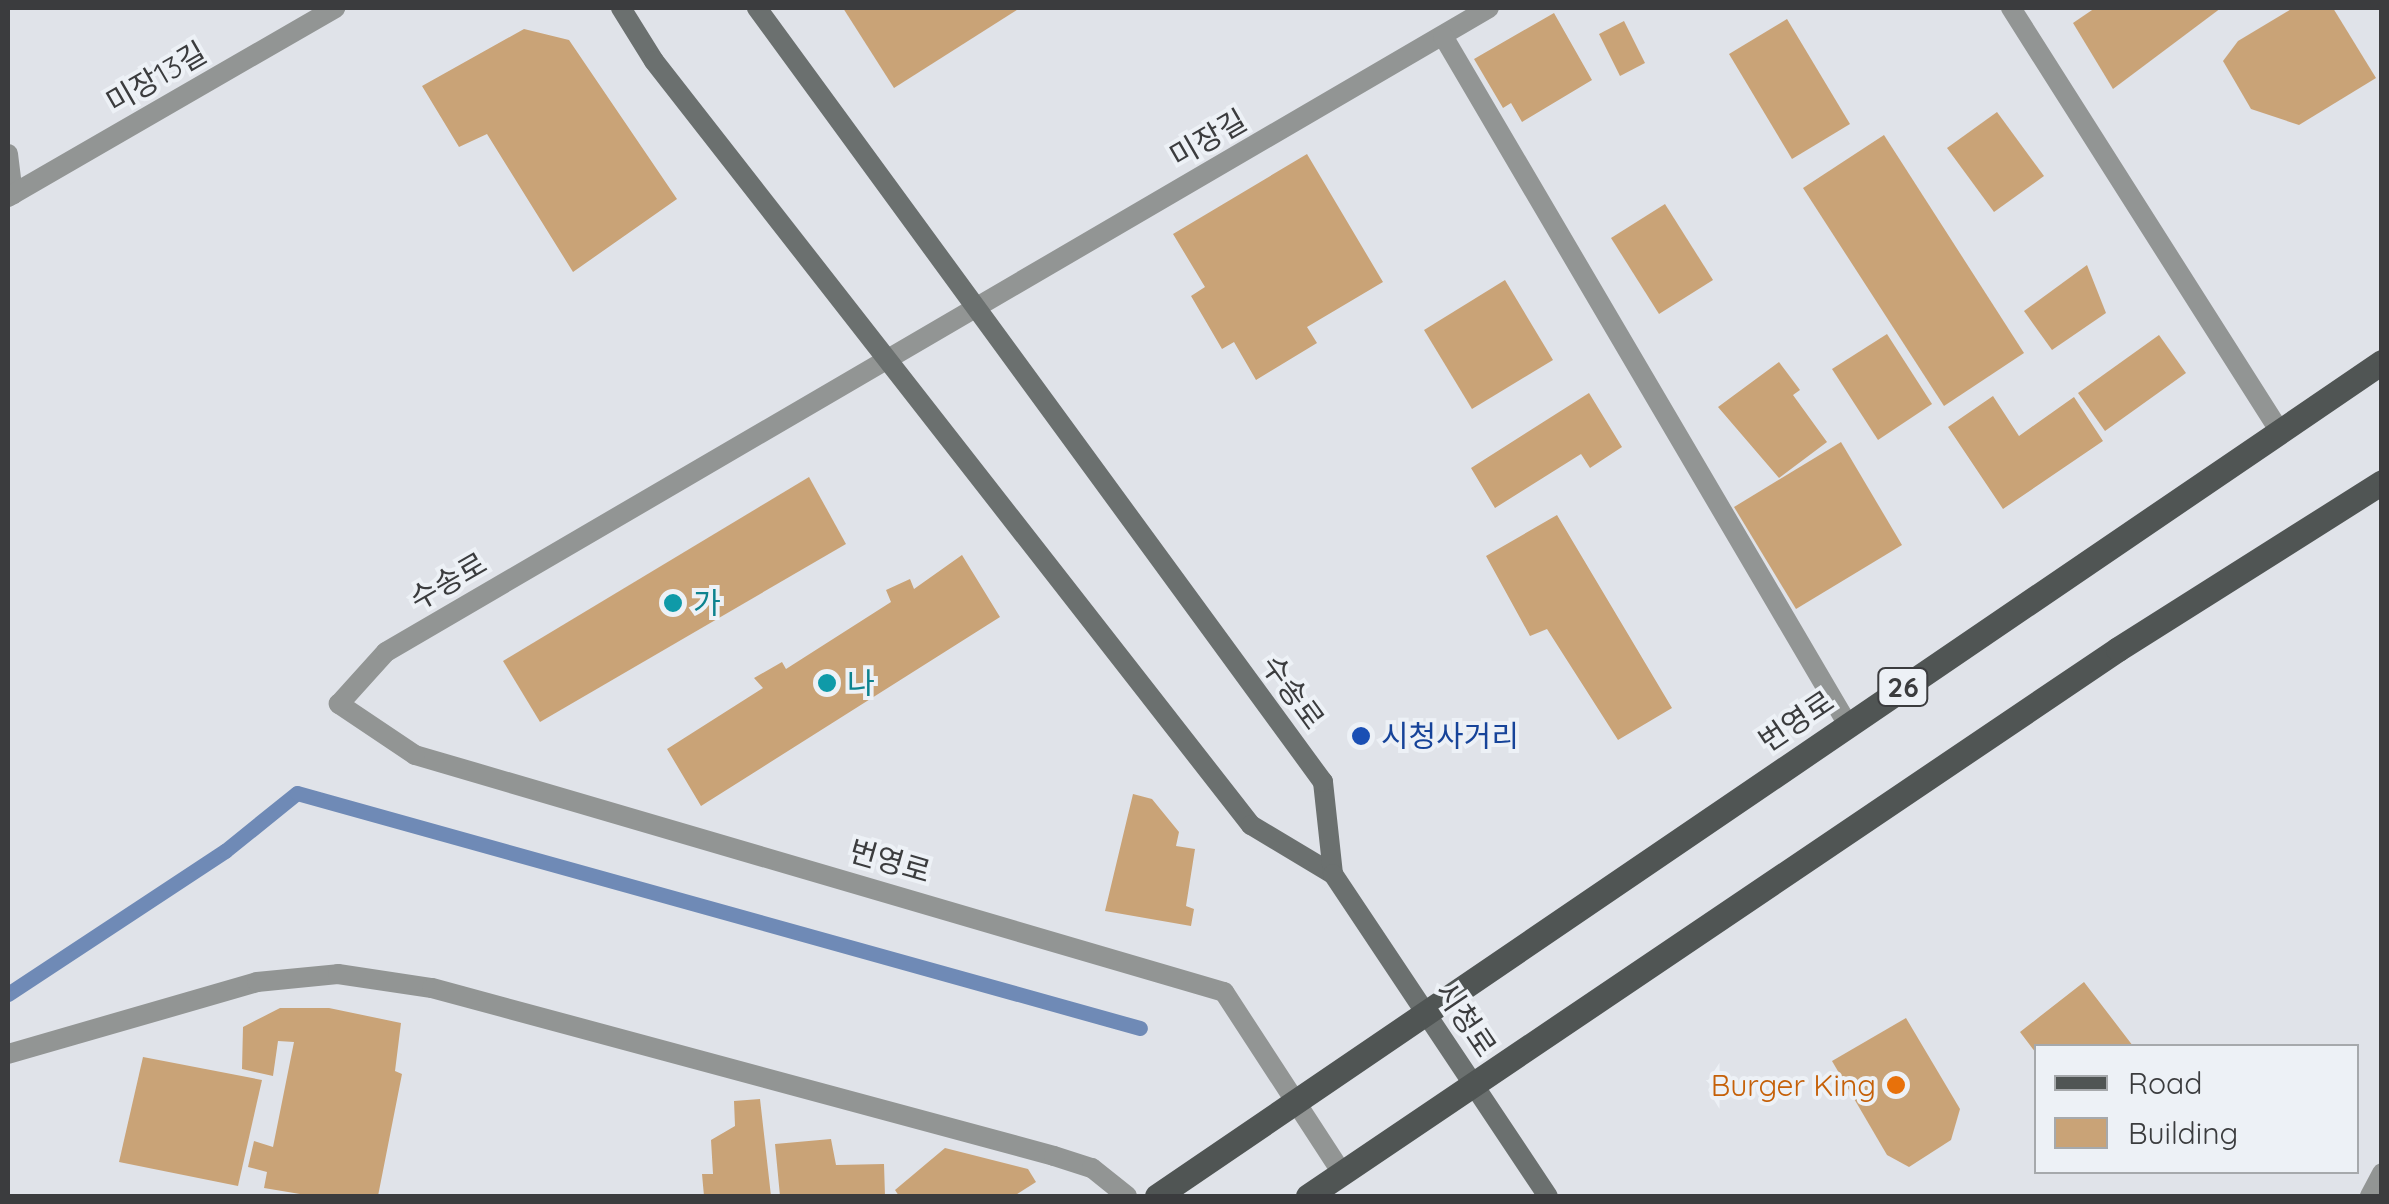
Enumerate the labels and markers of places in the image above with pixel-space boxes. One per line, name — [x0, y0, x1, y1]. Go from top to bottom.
place label: 가 — [693, 585, 721, 621]
marker: 가 — [662, 592, 684, 614]
place label: 나 — [847, 665, 875, 701]
marker: 나 — [816, 672, 838, 694]
place label: 시청사거리 — [1381, 718, 1519, 754]
marker: 시청사거리 — [1350, 725, 1372, 747]
place label: Burger King — [1711, 1067, 1876, 1103]
marker: Burger King — [1885, 1074, 1907, 1096]

